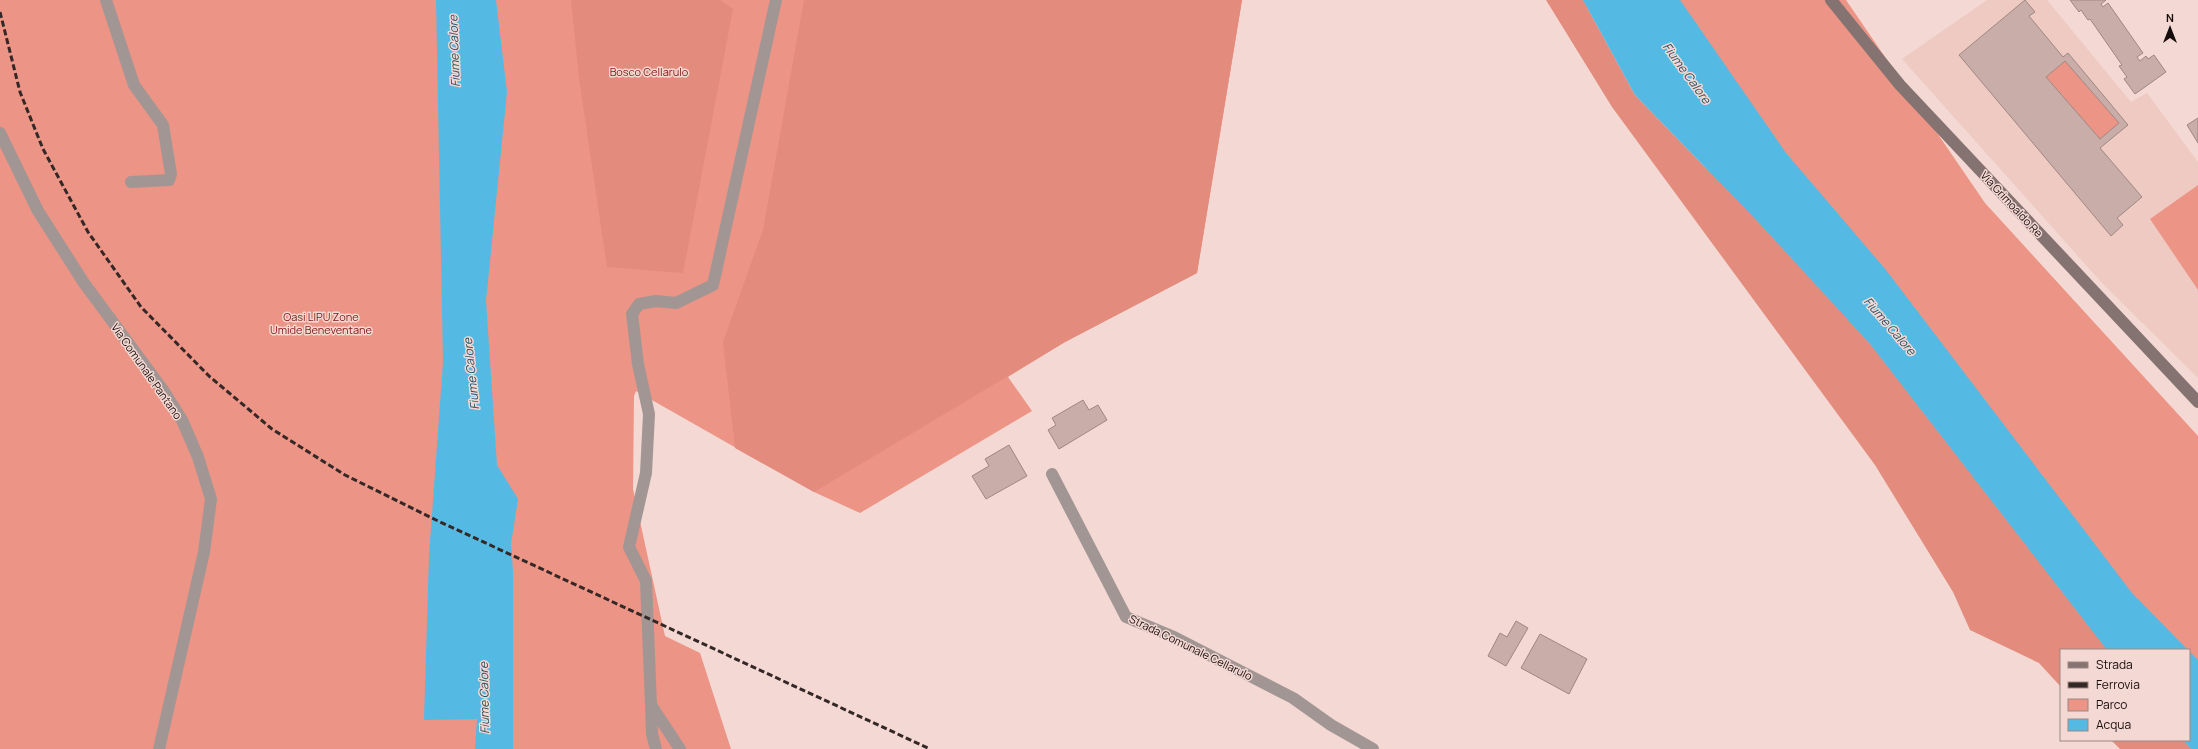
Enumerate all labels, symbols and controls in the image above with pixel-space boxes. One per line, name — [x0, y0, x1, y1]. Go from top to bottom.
north arrow — [2150, 8, 2190, 48]
text: N — [2166, 10, 2174, 25]
water label: Fiume Calore — [444, 14, 464, 87]
water label: Fiume Calore — [1659, 39, 1716, 108]
park label: Bosco Cellarulo — [610, 64, 689, 79]
street label: Via Grimoaldo Re — [1978, 168, 2047, 240]
water label: Fiume Calore — [1860, 293, 1921, 359]
park label: Oasi LIPU Zone Umide Beneventane — [270, 309, 373, 337]
street label: Via Comunale Pantano — [108, 320, 186, 422]
water label: Fiume Calore — [459, 336, 483, 411]
street label: Strada Comunale Cellarulo — [1127, 611, 1255, 684]
legend — [2060, 649, 2190, 741]
text: Strada — [2096, 656, 2133, 673]
water label: Fiume Calore — [475, 661, 493, 734]
text: Ferrovia — [2096, 676, 2140, 693]
text: Parco — [2096, 696, 2127, 713]
text: Acqua — [2096, 716, 2131, 733]

